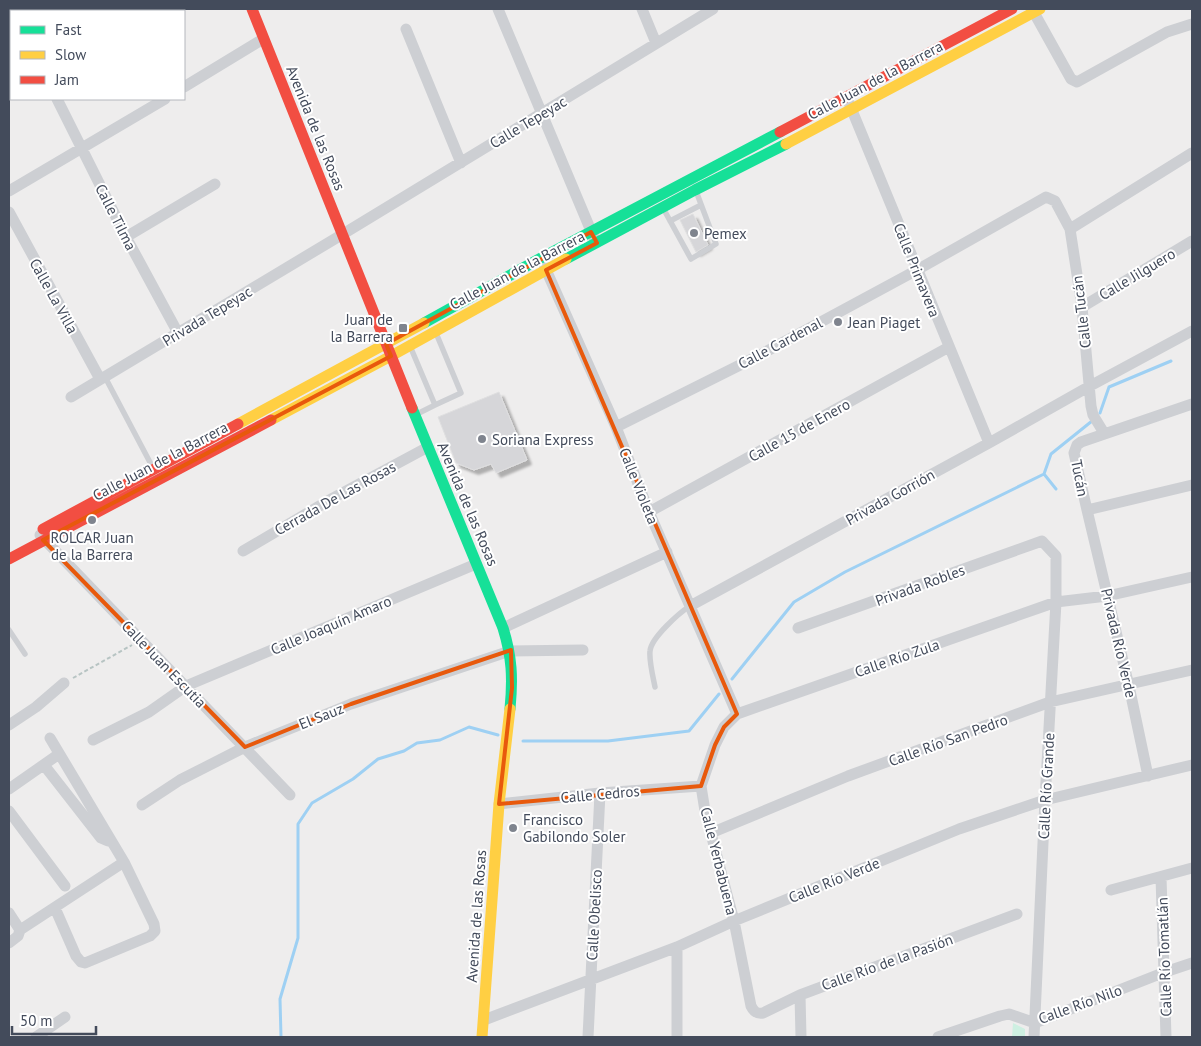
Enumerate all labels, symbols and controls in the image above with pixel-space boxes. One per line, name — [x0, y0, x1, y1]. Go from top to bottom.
legend — [10, 10, 185, 100]
text: Fast — [55, 20, 82, 39]
street label: Calle Juan de la Barrera — [804, 36, 946, 124]
text: Slow — [55, 45, 86, 64]
street label: Avenida de las Rosas — [282, 63, 350, 193]
text: Jam — [54, 70, 79, 89]
street label: Calle Tepeyac — [486, 92, 570, 152]
street label: Calle Tilma — [91, 181, 141, 253]
street label: Calle Primavera — [889, 220, 945, 320]
place label: Pemex — [704, 224, 747, 243]
street label: Calle Juan de la Barrera — [446, 226, 588, 314]
marker: Pemex — [688, 227, 700, 239]
street label: Calle Jilguero — [1095, 244, 1179, 304]
street label: Calle La Villa — [25, 255, 83, 337]
street label: Calle Tucán — [1067, 275, 1095, 349]
street label: Privada Tepeyac — [159, 282, 256, 350]
place label: Juan de la Barrera — [331, 310, 393, 346]
street label: Calle Cardenal — [735, 313, 826, 373]
place label: Jean Piaget — [847, 313, 920, 332]
marker: Jean Piaget — [832, 316, 844, 328]
marker: Juan de la Barrera — [397, 322, 409, 334]
street label: Calle 15 de Enero — [745, 394, 853, 466]
street label: Calle Juan de la Barrera — [89, 417, 231, 505]
place label: Soriana Express — [492, 430, 593, 449]
marker: Soriana Express — [476, 433, 488, 445]
street label: Avenida de las Rosas — [433, 439, 503, 569]
street label: Calle Violeta — [615, 445, 663, 527]
street label: Cerrada De Las Rosas — [271, 457, 399, 539]
street label: Tucán — [1067, 458, 1093, 498]
street label: Privada Gorrión — [842, 465, 938, 529]
marker: ROLCAR Juan de la Barrera — [86, 514, 98, 526]
place label: ROLCAR Juan de la Barrera — [50, 528, 134, 564]
street label: Privada Robles — [873, 560, 967, 610]
street label: Privada Río Verde — [1097, 586, 1141, 700]
street label: Calle Joaquín Amaro — [268, 591, 394, 659]
street label: Calle Juan Escutia — [118, 616, 210, 712]
street label: Calle Río Zula — [852, 635, 942, 681]
street label: El Sauz — [296, 698, 346, 734]
street label: Calle Río San Pedro — [886, 710, 1010, 770]
street label: Calle Río Grande — [1034, 732, 1058, 840]
street label: Calle Cedros — [560, 781, 640, 807]
street label: Calle Yerbabuena — [696, 805, 742, 917]
place label: Francisco Gabilondo Soler — [523, 810, 626, 846]
marker: Francisco Gabilondo Soler — [507, 822, 519, 834]
street label: Avenida de las Rosas — [462, 849, 490, 983]
street label: Calle Río Verde — [786, 853, 882, 907]
street label: Calle Obelisco — [582, 869, 606, 961]
street label: Calle Río Tomatlán — [1152, 897, 1176, 1017]
street label: Calle Río de la Pasión — [819, 929, 955, 995]
street label: Calle Río Nilo — [1036, 980, 1124, 1028]
scale bar — [12, 1004, 96, 1036]
text: 50 m — [20, 1011, 53, 1030]

